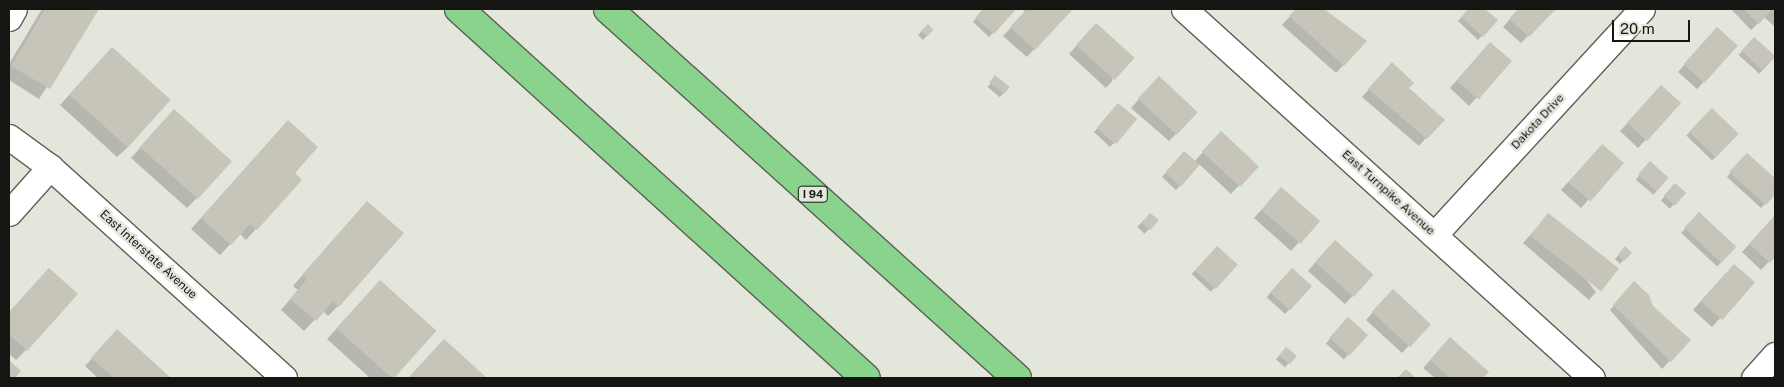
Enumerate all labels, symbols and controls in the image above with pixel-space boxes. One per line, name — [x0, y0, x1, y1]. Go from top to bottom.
scale bar — [1614, 10, 1692, 42]
text: 20 m — [1620, 20, 1655, 37]
street label: Dakota Drive — [1509, 91, 1567, 153]
street label: East Turnpike Avenue — [1339, 147, 1437, 239]
road number: I 94 — [797, 185, 829, 202]
street label: East Interstate Avenue — [96, 208, 200, 302]

